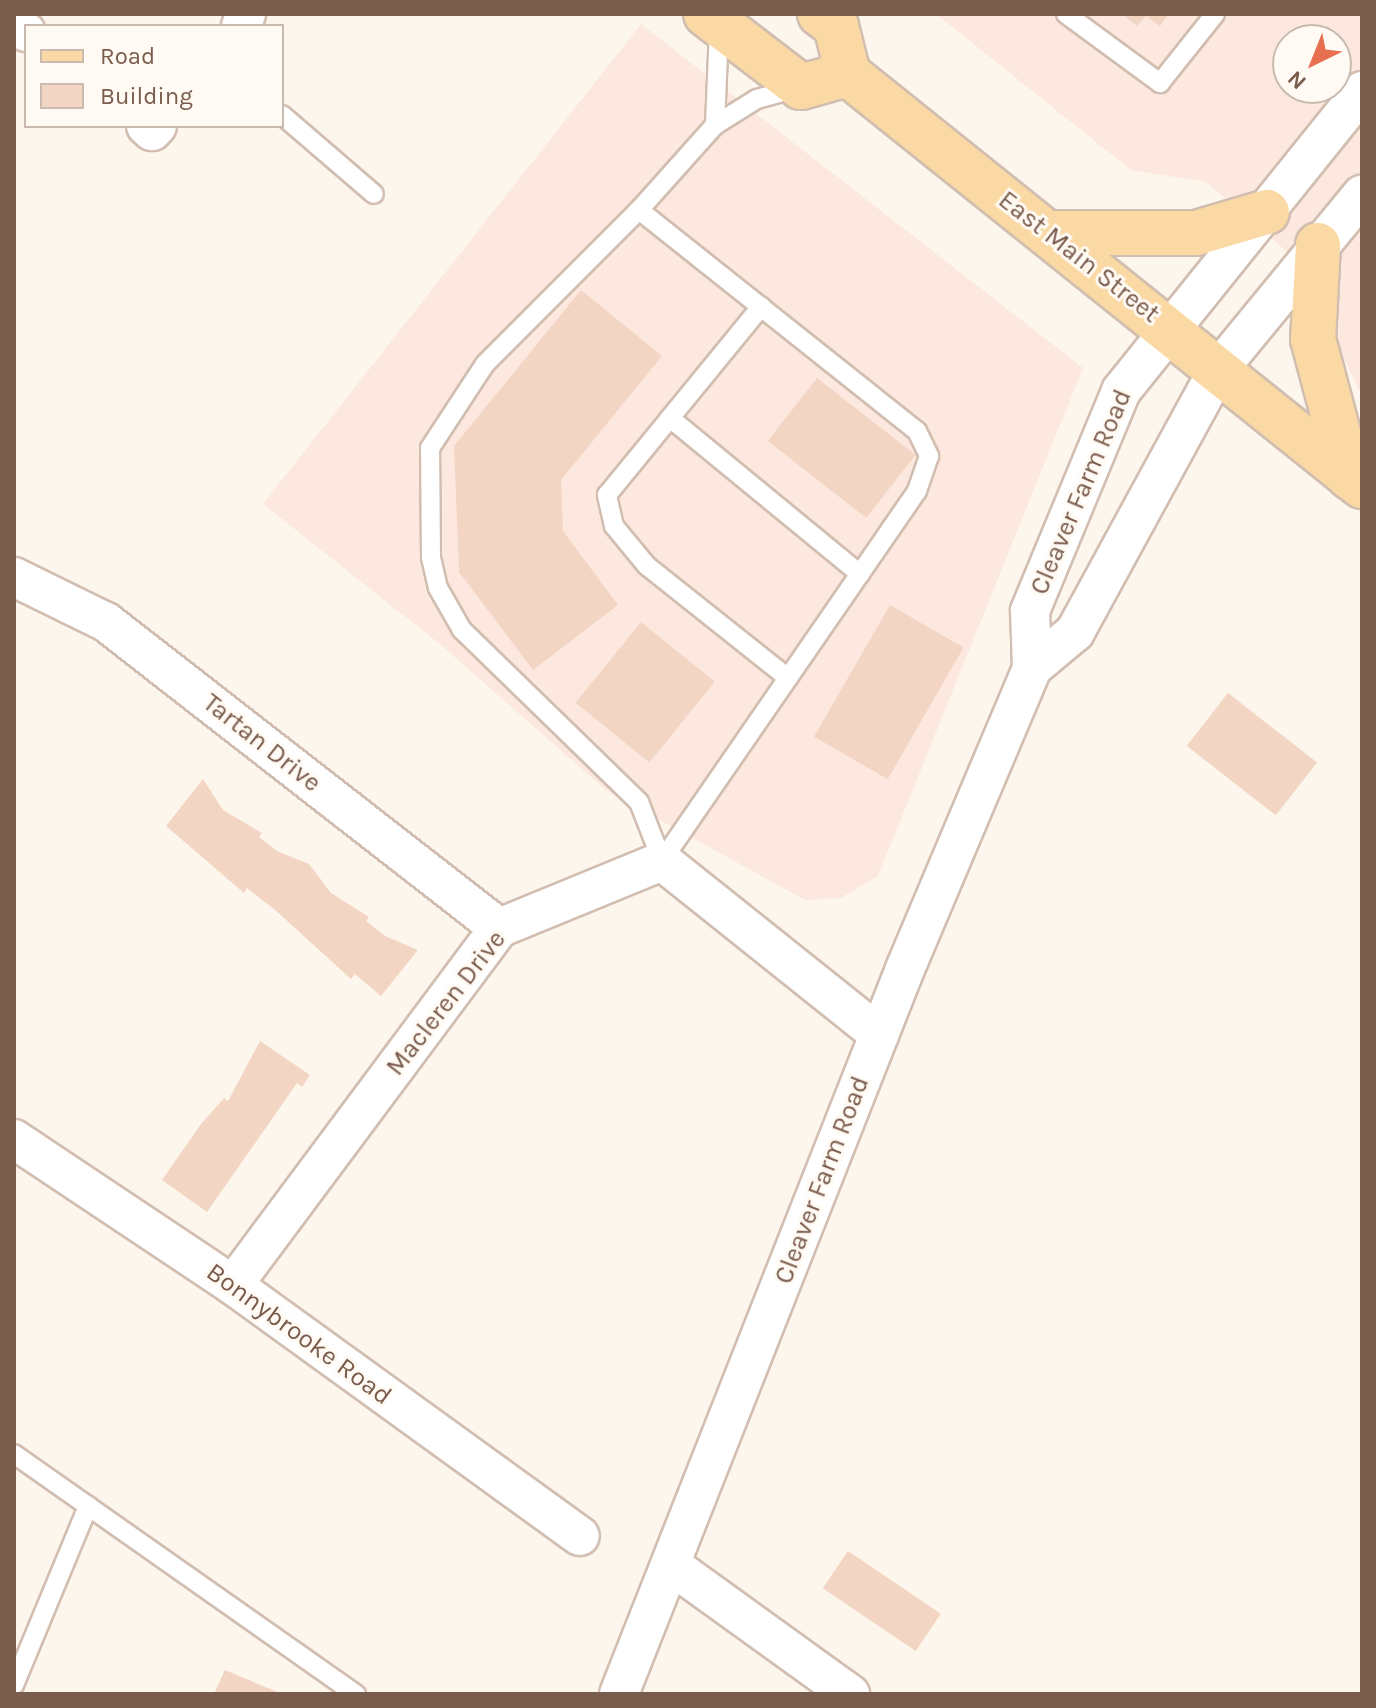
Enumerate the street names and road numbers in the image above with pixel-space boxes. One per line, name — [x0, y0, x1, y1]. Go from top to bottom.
street label: East Main Street — [992, 184, 1166, 330]
street label: Cleaver Farm Road — [1024, 385, 1138, 599]
street label: Tartan Drive — [197, 687, 327, 799]
street label: Macleren Drive — [380, 924, 512, 1082]
street label: Cleaver Farm Road — [768, 1072, 876, 1288]
street label: Bonnybrooke Road — [200, 1256, 398, 1412]

